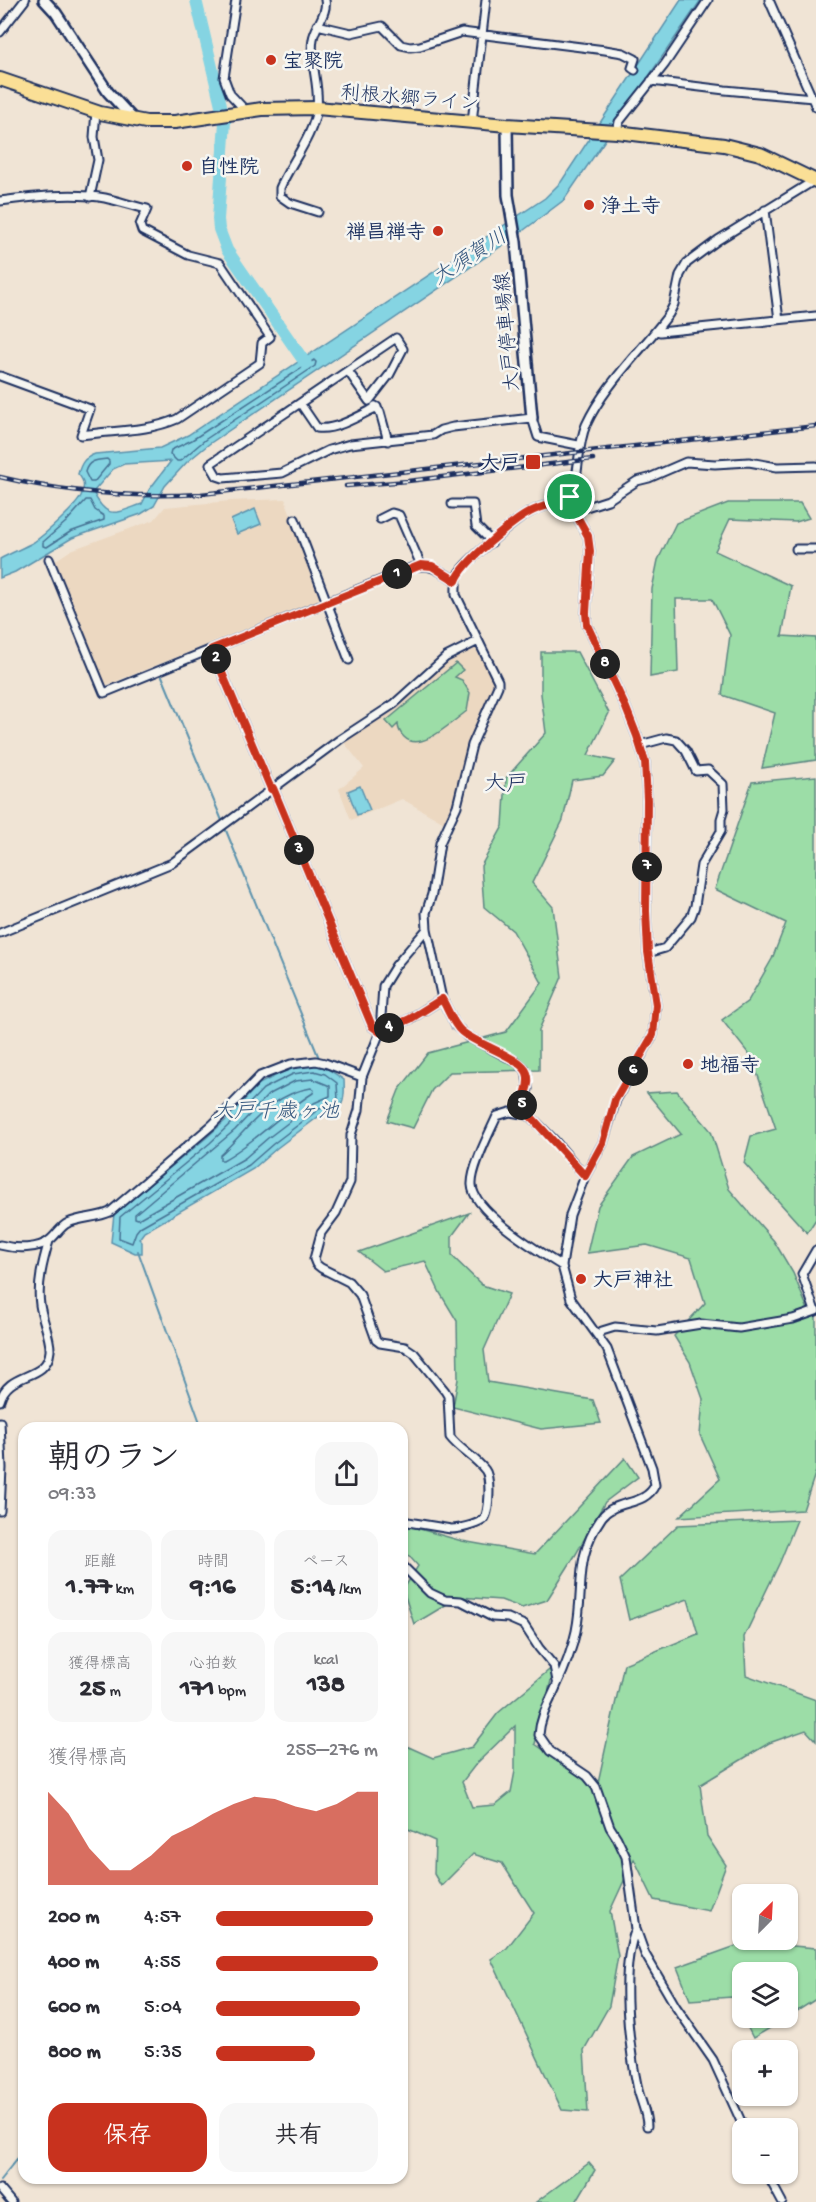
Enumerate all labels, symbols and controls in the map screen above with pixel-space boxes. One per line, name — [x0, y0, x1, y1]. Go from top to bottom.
place label: 宝聚院 — [283, 50, 343, 75]
marker: 宝聚院 — [264, 53, 278, 67]
street label: 利根水郷ライン — [339, 81, 480, 118]
place label: 自性院 — [199, 156, 259, 181]
marker: 自性院 — [180, 159, 194, 173]
place label: 浄土寺 — [601, 195, 661, 220]
marker: 浄土寺 — [582, 198, 596, 212]
place label: 禅昌禅寺 — [346, 221, 426, 246]
marker: 禅昌禅寺 — [431, 224, 445, 238]
water label: 大須賀川 — [428, 225, 513, 292]
street label: 大戸停車場線 — [491, 271, 526, 393]
place label: 大戸 — [480, 453, 520, 477]
marker: 大戸 — [524, 453, 542, 471]
pin — [544, 471, 595, 522]
icon: arrive — [553, 480, 586, 513]
pin: 1 — [382, 559, 412, 589]
text: 1 — [394, 564, 400, 583]
pin: 2 — [201, 644, 231, 674]
text: 2 — [212, 649, 220, 668]
pin: 8 — [590, 649, 620, 679]
text: 8 — [601, 654, 609, 673]
district label: 大戸 — [484, 772, 528, 799]
pin: 3 — [284, 835, 314, 865]
text: 3 — [295, 840, 303, 859]
pin: 7 — [632, 852, 662, 882]
text: 7 — [643, 857, 651, 876]
pin: 4 — [374, 1013, 404, 1043]
text: 4 — [385, 1018, 393, 1037]
place label: 地福寺 — [700, 1054, 760, 1079]
pin: 6 — [618, 1056, 648, 1086]
marker: 地福寺 — [681, 1057, 695, 1071]
text: 6 — [629, 1061, 637, 1080]
pin: 5 — [507, 1090, 537, 1120]
text: 5 — [518, 1095, 526, 1114]
water label: 大戸千歳ヶ池 — [213, 1100, 340, 1126]
place label: 大戸神社 — [593, 1269, 673, 1294]
marker: 大戸神社 — [574, 1272, 588, 1286]
text: 朝のラン — [48, 1442, 180, 1480]
button: share — [315, 1442, 378, 1505]
text: 09:33 — [48, 1484, 96, 1507]
text: 距離 — [84, 1554, 116, 1573]
text: 時間 — [197, 1554, 229, 1573]
text: ペース — [302, 1554, 350, 1573]
text: 1.77 — [66, 1573, 112, 1604]
text: 9:16 — [191, 1573, 235, 1604]
text: 5:14 — [291, 1573, 335, 1604]
text: km — [112, 1581, 134, 1600]
text: /km — [335, 1581, 361, 1600]
text: kcal — [314, 1652, 338, 1671]
text: 獲得標高 — [68, 1656, 132, 1675]
text: 心拍数 — [189, 1656, 237, 1675]
text: 138 — [307, 1671, 345, 1702]
text: 25 — [79, 1675, 106, 1706]
text: 171 — [180, 1675, 215, 1706]
text: m — [106, 1683, 121, 1702]
text: bpm — [215, 1683, 246, 1702]
text: 255–276 m — [286, 1740, 378, 1763]
text: 獲得標高 — [48, 1748, 128, 1771]
north arrow — [732, 1884, 798, 1950]
map controls — [732, 1884, 798, 2184]
text: 200 m — [48, 1907, 99, 1930]
text: 4:57 — [144, 1907, 181, 1930]
text: 400 m — [48, 1952, 99, 1975]
text: 4:55 — [144, 1952, 181, 1975]
button: layers — [732, 1962, 798, 2028]
text: 600 m — [48, 1997, 100, 2020]
text: 5:04 — [144, 1997, 182, 2020]
button: + — [732, 2040, 798, 2106]
text: 800 m — [48, 2042, 101, 2065]
text: 5:35 — [144, 2042, 182, 2065]
button: 保存 — [48, 2103, 207, 2172]
button: 共有 — [219, 2103, 378, 2172]
button: − — [732, 2118, 798, 2184]

